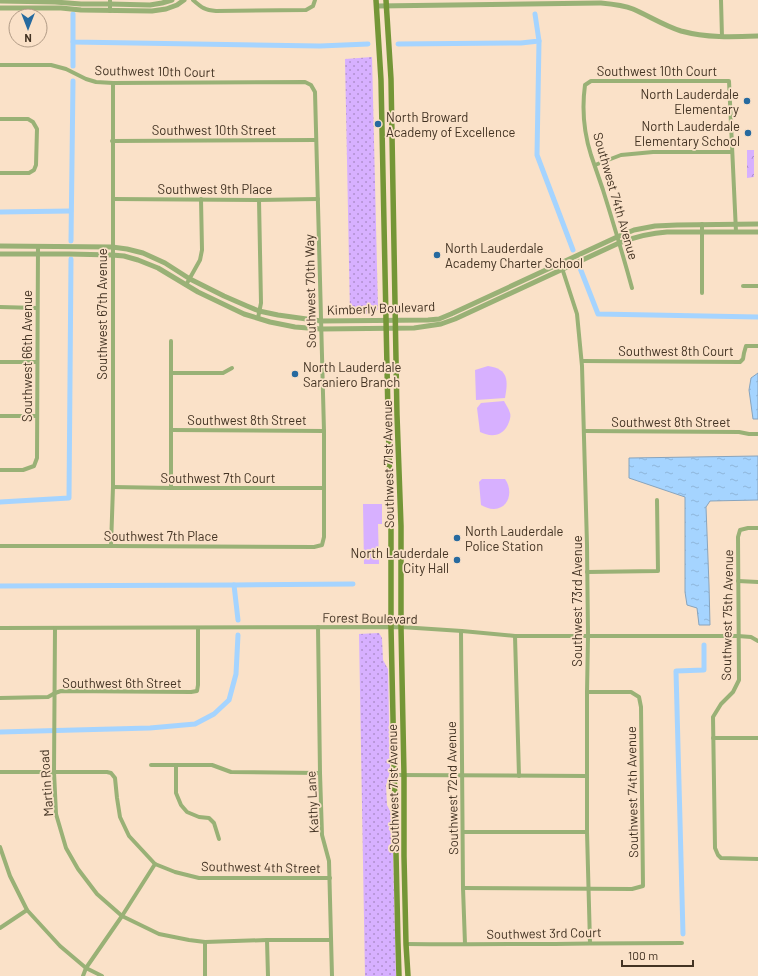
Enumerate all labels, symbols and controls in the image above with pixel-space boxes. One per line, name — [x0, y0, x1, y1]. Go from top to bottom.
north arrow — [8, 8, 48, 48]
text: N — [24, 32, 32, 45]
street label: Southwest 10th Court — [95, 62, 215, 80]
street label: Southwest 10th Court — [597, 63, 717, 79]
place label: North Lauderdale Elementary — [641, 86, 739, 117]
marker: North Lauderdale Elementary — [742, 96, 752, 106]
place label: North Broward Academy of Excellence — [386, 109, 516, 140]
place label: North Lauderdale Elementary School — [634, 118, 740, 149]
marker: North Broward Academy of Excellence — [373, 119, 383, 129]
street label: Southwest 10th Street — [152, 122, 276, 138]
marker: North Lauderdale Elementary School — [743, 128, 753, 138]
street label: Southwest 74th Avenue — [590, 130, 642, 262]
street label: Southwest 9th Place — [158, 181, 273, 197]
street label: Southwest 70th Way — [301, 234, 319, 348]
place label: North Lauderdale Academy Charter School — [445, 240, 583, 271]
street label: Southwest 67th Avenue — [94, 248, 110, 380]
marker: North Lauderdale Academy Charter School — [432, 250, 442, 260]
street label: Southwest 66th Avenue — [19, 290, 35, 422]
street label: Kimberly Boulevard — [326, 298, 436, 318]
street label: Southwest 8th Court — [618, 343, 734, 359]
place label: North Lauderdale Saraniero Branch — [303, 359, 402, 390]
marker: North Lauderdale Saraniero Branch — [290, 369, 300, 379]
street label: Southwest 71st Avenue — [379, 400, 397, 528]
street label: Southwest 8th Street — [187, 412, 307, 428]
street label: Southwest 8th Street — [611, 414, 731, 430]
street label: Southwest 7th Court — [161, 470, 275, 486]
place label: North Lauderdale Police Station — [465, 523, 564, 554]
street label: Southwest 7th Place — [104, 528, 218, 544]
marker: North Lauderdale Police Station — [452, 533, 462, 543]
street label: Southwest 73rd Avenue — [569, 535, 585, 667]
place label: North Lauderdale City Hall — [351, 545, 449, 576]
street label: Southwest 75th Avenue — [718, 549, 736, 681]
marker: North Lauderdale City Hall — [452, 555, 462, 565]
street label: Forest Boulevard — [322, 609, 418, 627]
street label: Southwest 6th Street — [62, 675, 182, 691]
street label: Southwest 72nd Avenue — [443, 721, 461, 855]
street label: Southwest 71st Avenue — [384, 724, 402, 852]
street label: Southwest 74th Avenue — [623, 726, 641, 858]
street label: Martin Road — [36, 749, 56, 817]
street label: Kathy Lane — [302, 770, 322, 834]
street label: Southwest 4th Street — [201, 858, 321, 876]
street label: Southwest 3rd Court — [486, 924, 602, 942]
scale bar — [622, 942, 693, 968]
text: 100 m — [628, 948, 658, 962]

